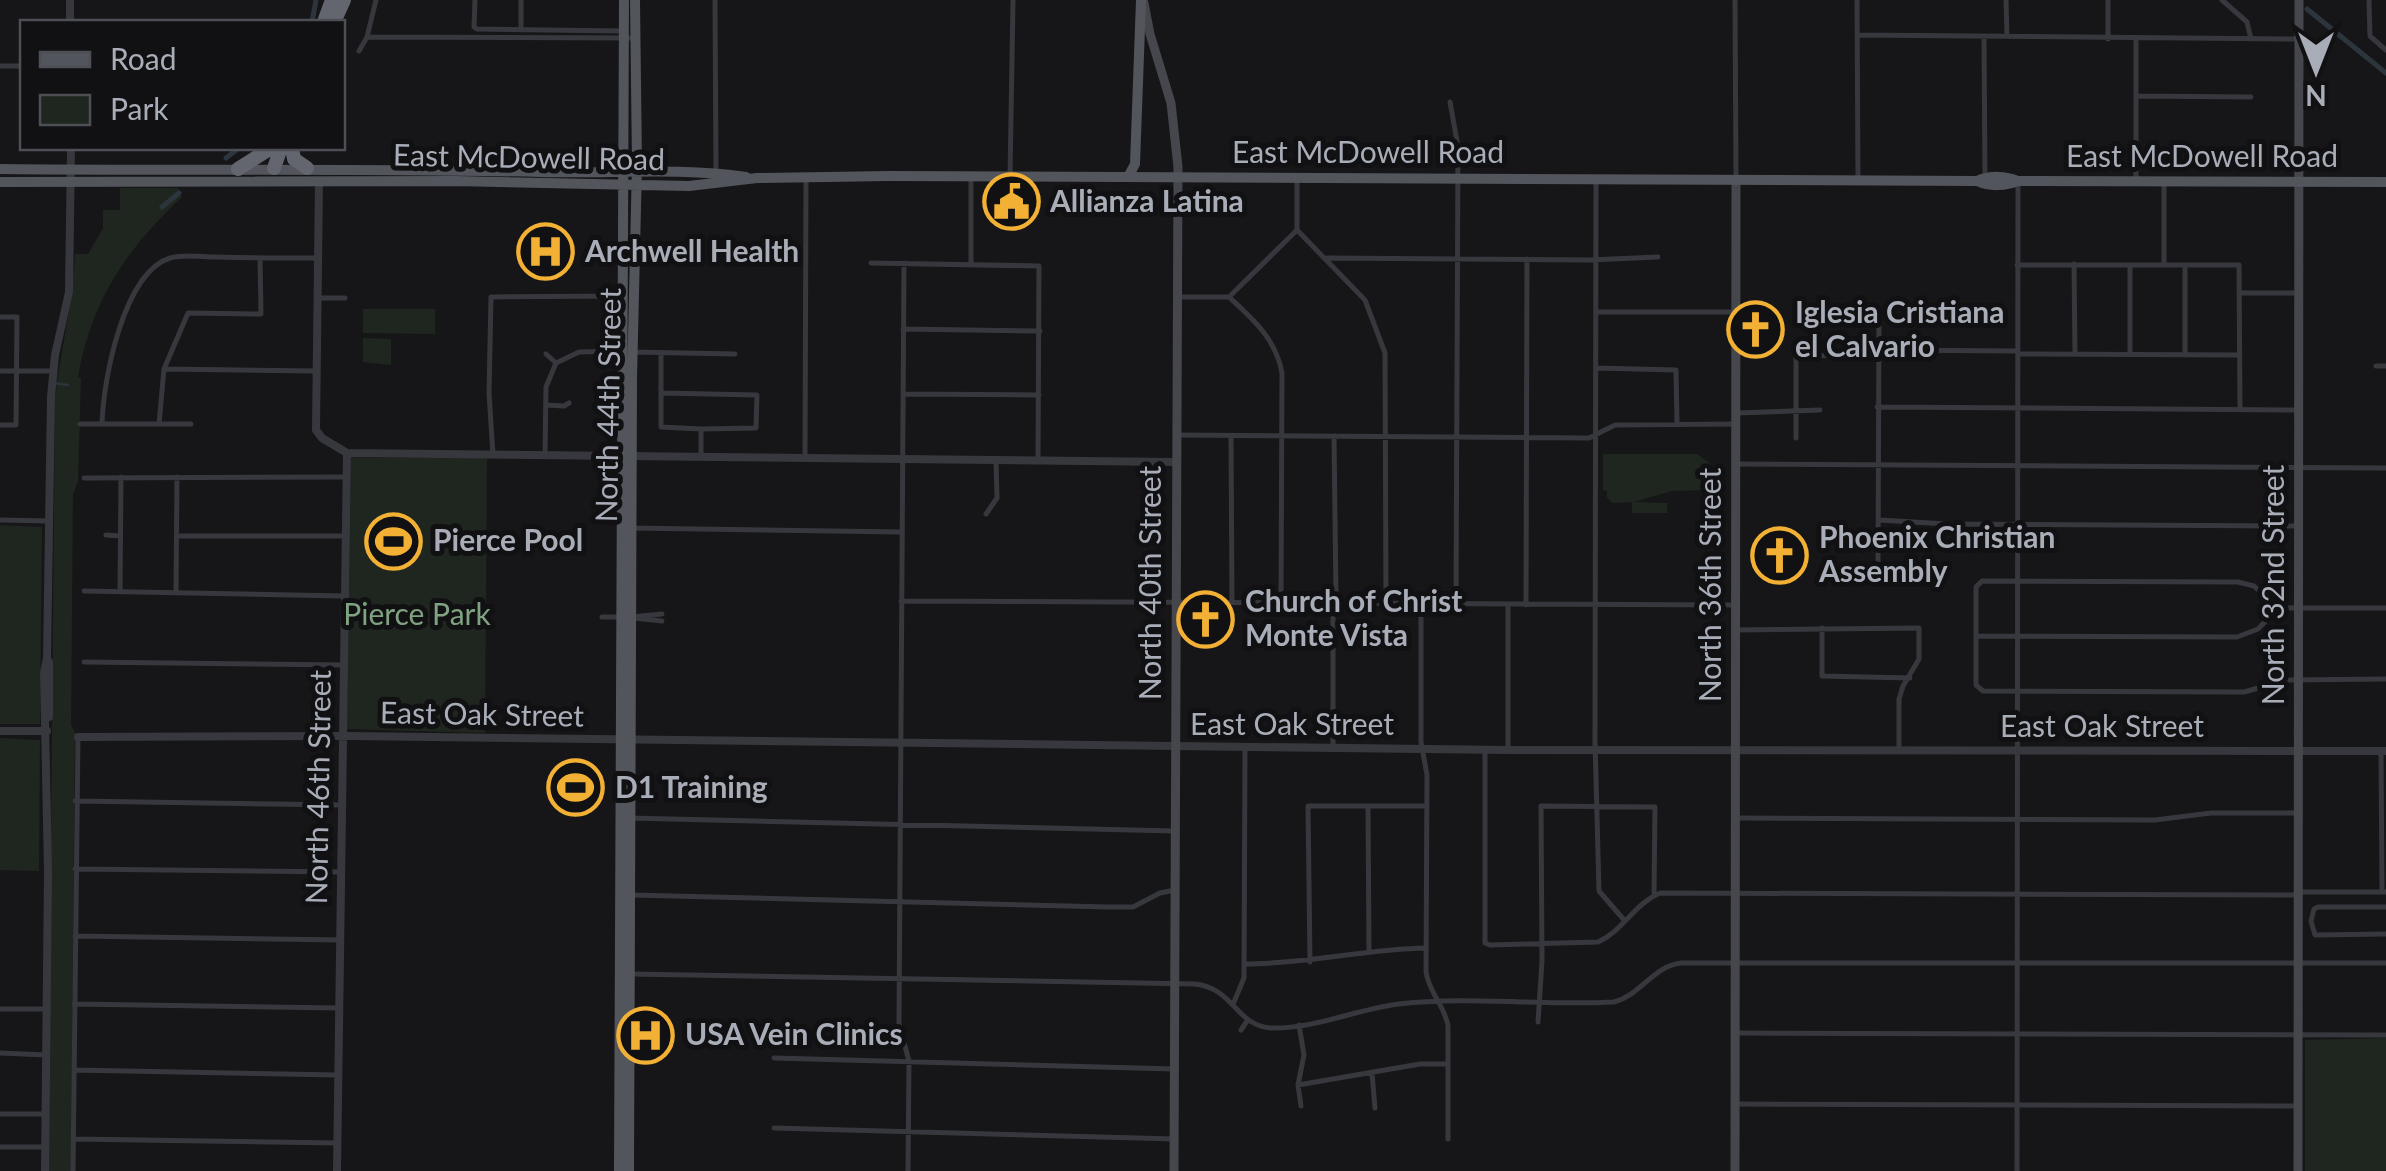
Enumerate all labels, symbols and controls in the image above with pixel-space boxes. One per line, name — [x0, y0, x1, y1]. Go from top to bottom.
legend — [20, 20, 345, 150]
north arrow — [2266, 20, 2366, 120]
text: Road — [110, 40, 177, 76]
text: N — [2305, 79, 2327, 113]
text: Park — [110, 90, 169, 126]
street label: East McDowell Road — [1232, 133, 1504, 169]
street label: East McDowell Road — [393, 136, 665, 176]
street label: East McDowell Road — [2066, 137, 2338, 173]
public building icon: Allianza Latina — [981, 172, 1041, 232]
place label: Allianza Latina — [1049, 182, 1244, 218]
hospital icon: Archwell Health — [516, 222, 576, 282]
place label: Archwell Health — [584, 232, 799, 268]
street label: North 44th Street — [587, 287, 627, 523]
place label: Iglesia Cristiana el Calvario — [1795, 293, 2005, 363]
church icon: Iglesia Cristiana el Calvario — [1726, 300, 1786, 360]
street label: North 32nd Street — [2254, 464, 2290, 705]
street label: North 40th Street — [1131, 466, 1167, 700]
street label: North 36th Street — [1691, 468, 1727, 702]
sports icon: Pierce Pool — [364, 511, 424, 571]
place label: Phoenix Christian Assembly — [1818, 518, 2055, 588]
place label: Pierce Pool — [433, 521, 583, 557]
church icon: Phoenix Christian Assembly — [1750, 525, 1810, 585]
place label: Church of Christ Monte Vista — [1245, 582, 1462, 652]
church icon: Church of Christ Monte Vista — [1176, 589, 1236, 649]
park label: Pierce Park — [343, 595, 491, 631]
street label: North 46th Street — [297, 669, 337, 905]
street label: East Oak Street — [380, 693, 585, 733]
street label: East Oak Street — [1190, 705, 1394, 741]
street label: East Oak Street — [2000, 707, 2204, 743]
sports icon: D1 Training — [546, 758, 606, 818]
place label: D1 Training — [615, 768, 768, 804]
hospital icon: USA Vein Clinics — [616, 1005, 676, 1065]
place label: USA Vein Clinics — [685, 1015, 903, 1051]

